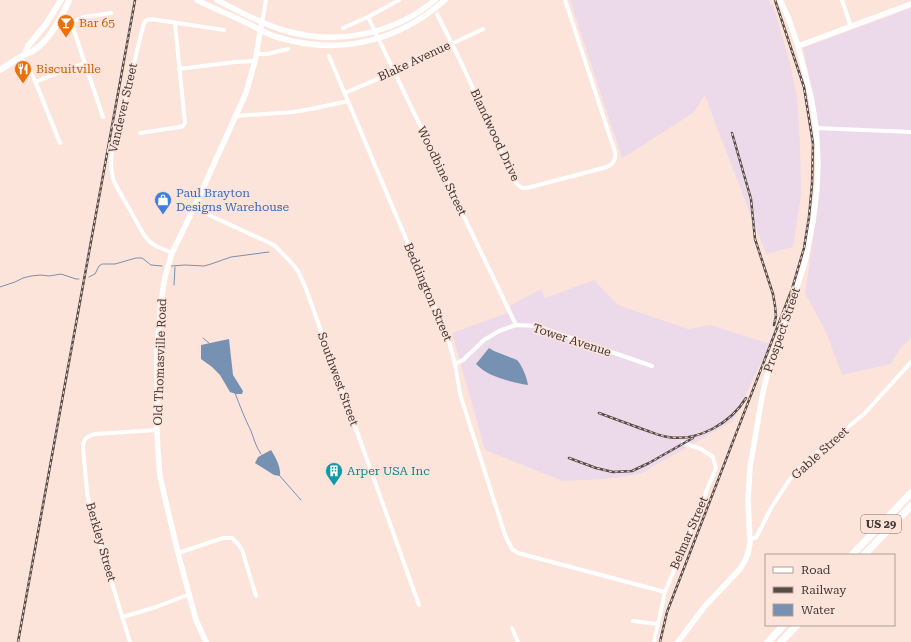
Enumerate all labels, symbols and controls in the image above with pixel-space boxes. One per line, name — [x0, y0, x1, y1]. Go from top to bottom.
bar icon: Bar 65 — [56, 13, 76, 38]
place label: Bar 65 — [79, 16, 115, 30]
street label: Blake Avenue — [376, 38, 453, 84]
restaurant icon: Biscuitville — [13, 59, 33, 84]
street label: Vandever Street — [106, 61, 140, 154]
place label: Biscuitville — [36, 62, 101, 76]
street label: Blandwood Drive — [467, 87, 523, 184]
street label: Woodbine Street — [414, 124, 470, 218]
place label: Paul Brayton Designs Warehouse — [176, 186, 289, 214]
shop icon: Paul Brayton Designs Warehouse — [153, 190, 173, 215]
street label: Beddington Street — [401, 241, 455, 344]
street label: Prospect Street — [761, 285, 803, 374]
street label: Old Thomasville Road — [151, 298, 169, 426]
street label: Tower Avenue — [531, 321, 613, 359]
street label: Southwest Street — [315, 330, 362, 428]
street label: Gable Street — [789, 424, 852, 482]
building icon: Arper USA Inc — [324, 461, 344, 486]
place label: Arper USA Inc — [347, 464, 430, 478]
street label: Belmar Street — [667, 494, 711, 572]
street label: Berkley Street — [83, 501, 119, 584]
road number: US 29 — [861, 515, 901, 533]
legend — [765, 554, 895, 626]
text: Road — [801, 563, 831, 577]
text: Railway — [801, 583, 847, 597]
text: Water — [801, 603, 835, 617]

